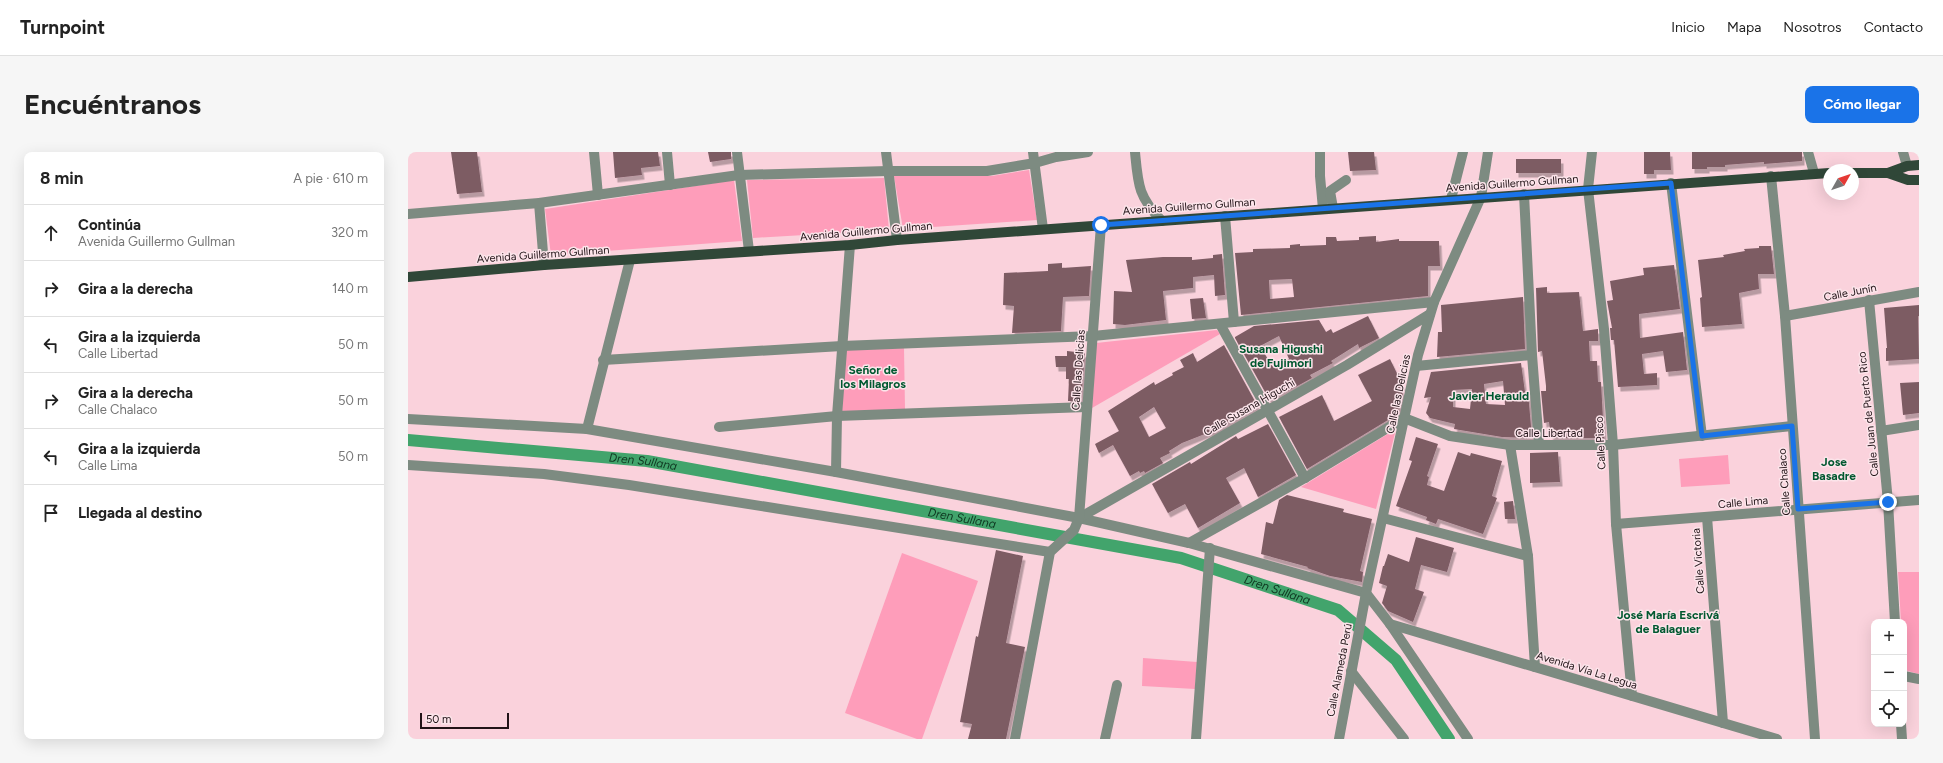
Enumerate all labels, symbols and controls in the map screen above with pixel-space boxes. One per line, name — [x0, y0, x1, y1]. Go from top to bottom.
text: Turnpoint — [20, 16, 105, 39]
text: Inicio — [1671, 19, 1705, 36]
text: Mapa — [1727, 19, 1761, 36]
text: Nosotros — [1783, 19, 1842, 36]
text: Contacto — [1864, 19, 1923, 36]
button: Cómo llegar — [1805, 86, 1919, 123]
text: Encuéntranos — [24, 87, 201, 121]
north arrow — [1823, 164, 1859, 200]
text: 8 min — [40, 168, 83, 188]
text: A pie · 610 m — [293, 171, 368, 186]
street label: Avenida Guillermo Gullman — [1445, 172, 1579, 195]
street label: Avenida Guillermo Gullman — [1122, 195, 1256, 218]
text: Continúa — [78, 216, 141, 234]
route start — [1092, 216, 1110, 234]
street label: Avenida Guillermo Gullman — [799, 219, 933, 244]
icon: ahead — [40, 222, 62, 244]
text: 320 m — [331, 225, 368, 240]
text: Avenida Guillermo Gullman — [78, 234, 235, 249]
street label: Avenida Guillermo Gullman — [476, 243, 610, 266]
icon: right — [40, 278, 62, 300]
text: Gira a la derecha — [78, 280, 193, 298]
text: 140 m — [332, 281, 368, 296]
street label: Calle Junín — [1822, 281, 1878, 304]
text: Gira a la izquierda — [78, 328, 200, 346]
street label: Calle las Delicias — [1069, 329, 1088, 411]
icon: left — [40, 334, 62, 356]
text: 50 m — [338, 337, 368, 352]
district label: Susana Higushi de Fujimori — [1239, 342, 1323, 370]
text: Calle Libertad — [78, 346, 158, 361]
street label: Calle Juan de Puerto Rico — [1855, 351, 1882, 477]
street label: Calle las Delicias — [1384, 353, 1413, 435]
district label: Señor de los Milagros — [840, 363, 906, 391]
street label: Calle Susana Higuchi — [1201, 376, 1297, 439]
text: Gira a la derecha — [78, 384, 193, 402]
district label: Javier Herauld — [1449, 389, 1529, 403]
icon: right — [40, 390, 62, 412]
text: 50 m — [338, 393, 368, 408]
text: Calle Chalaco — [78, 402, 157, 417]
street label: Calle Pisco — [1593, 416, 1608, 470]
street label: Calle Libertad — [1515, 427, 1583, 440]
text: Gira a la izquierda — [78, 440, 200, 458]
icon: left — [40, 446, 62, 468]
street label: Calle Chalaco — [1776, 448, 1793, 516]
text: 50 m — [338, 449, 368, 464]
water label: Dren Sullana — [608, 451, 678, 473]
district label: Jose Basadre — [1812, 455, 1856, 483]
text: Calle Lima — [78, 458, 138, 473]
route end — [1879, 493, 1897, 511]
street label: Calle Lima — [1717, 494, 1769, 511]
icon: arrive — [40, 502, 62, 524]
text: Llegada al destino — [78, 504, 202, 522]
water label: Dren Sullana — [927, 505, 997, 531]
street label: Calle Victoria — [1690, 528, 1707, 594]
water label: Dren Sullana — [1242, 572, 1312, 607]
district label: José María Escrivá de Balaguer — [1617, 608, 1719, 636]
map controls — [1871, 619, 1907, 727]
button: + — [1871, 619, 1907, 655]
street label: Calle Alameda Perú — [1324, 622, 1355, 718]
street label: Avenida Vía La Legua — [1535, 649, 1639, 692]
button: − — [1871, 655, 1907, 691]
button: locate — [1871, 691, 1907, 727]
scale bar — [420, 711, 509, 730]
text: 50 m — [426, 713, 451, 726]

